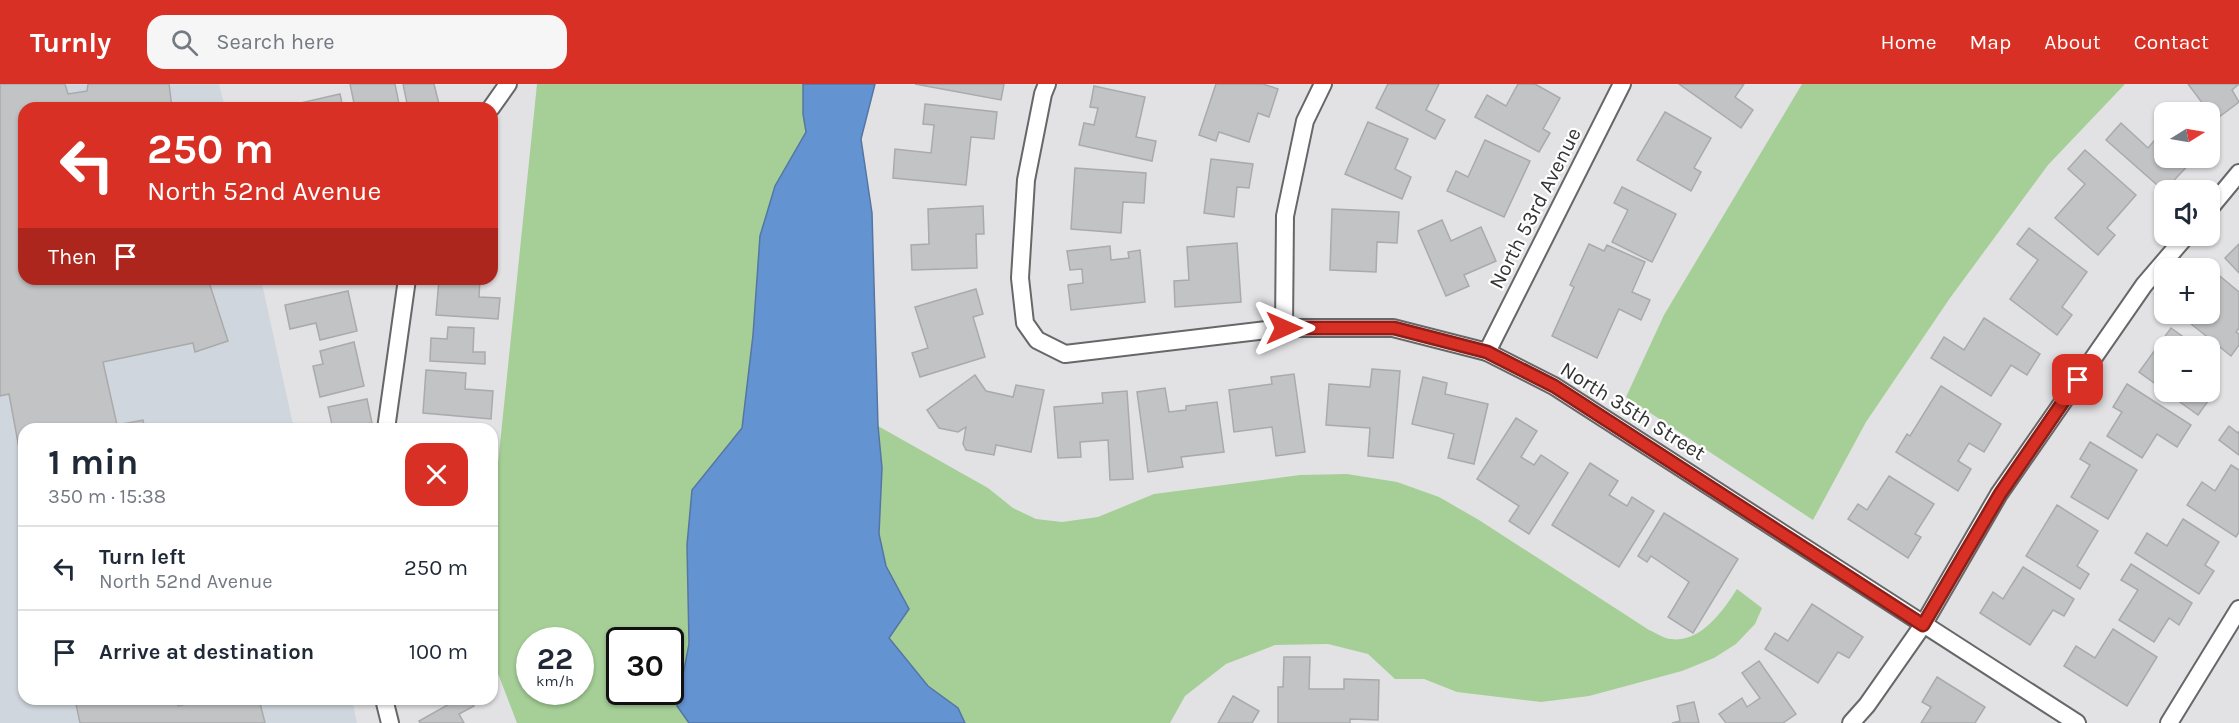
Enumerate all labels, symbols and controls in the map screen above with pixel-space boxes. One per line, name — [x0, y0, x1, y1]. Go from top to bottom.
search box — [147, 15, 567, 69]
text: Turnly — [30, 26, 111, 59]
icon: search — [168, 26, 201, 59]
text: Search here — [216, 29, 335, 55]
text: Home — [1881, 30, 1937, 54]
text: Map — [1970, 30, 2011, 54]
text: About — [2044, 30, 2101, 54]
text: Contact — [2134, 30, 2209, 54]
north arrow — [2154, 102, 2220, 168]
map controls — [2154, 102, 2220, 402]
text: 250 m — [147, 124, 274, 174]
street label: North 53rd Avenue — [1484, 124, 1586, 292]
icon: left — [48, 126, 126, 204]
text: North 52nd Avenue — [147, 175, 381, 207]
button: sound — [2154, 180, 2220, 246]
icon: arrive — [109, 240, 142, 273]
text: Then — [48, 244, 97, 270]
button: + — [2154, 258, 2220, 324]
position arrow — [1252, 296, 1316, 360]
button: − — [2154, 336, 2220, 402]
pin — [2052, 354, 2103, 405]
street label: North 35th Street — [1556, 357, 1710, 465]
icon: arrive — [2061, 363, 2094, 396]
text: 1 min — [48, 441, 138, 483]
button: close — [405, 443, 468, 506]
text: 350 m · 15:38 — [48, 485, 166, 508]
text: Turn left — [99, 544, 186, 570]
icon: left — [48, 552, 81, 585]
text: 250 m — [404, 555, 468, 581]
text: North 52nd Avenue — [99, 570, 273, 593]
speed limit sign: 30 — [606, 627, 684, 705]
icon: arrive — [48, 636, 81, 669]
text: Arrive at destination — [99, 639, 314, 665]
text: 100 m — [409, 639, 468, 665]
text: 22 — [537, 641, 573, 677]
text: km/h — [536, 672, 574, 690]

